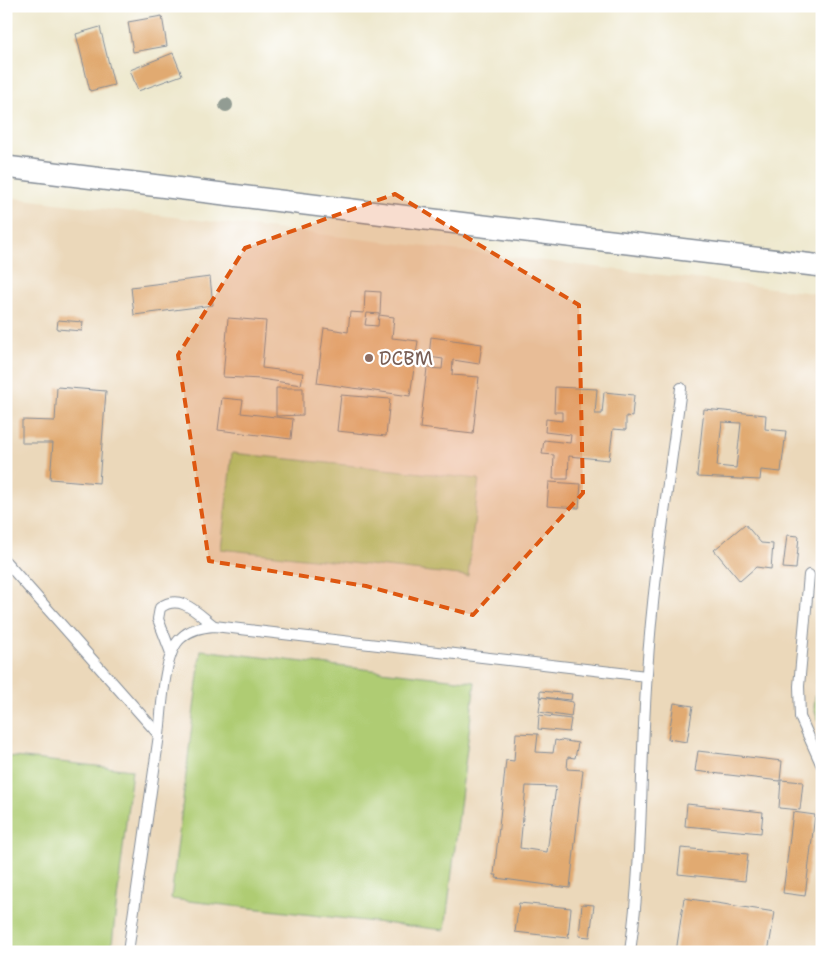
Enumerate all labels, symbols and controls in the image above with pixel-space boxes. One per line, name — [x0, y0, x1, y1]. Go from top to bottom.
place label: DCBM — [379, 346, 433, 371]
marker: DCBM — [363, 352, 375, 364]

